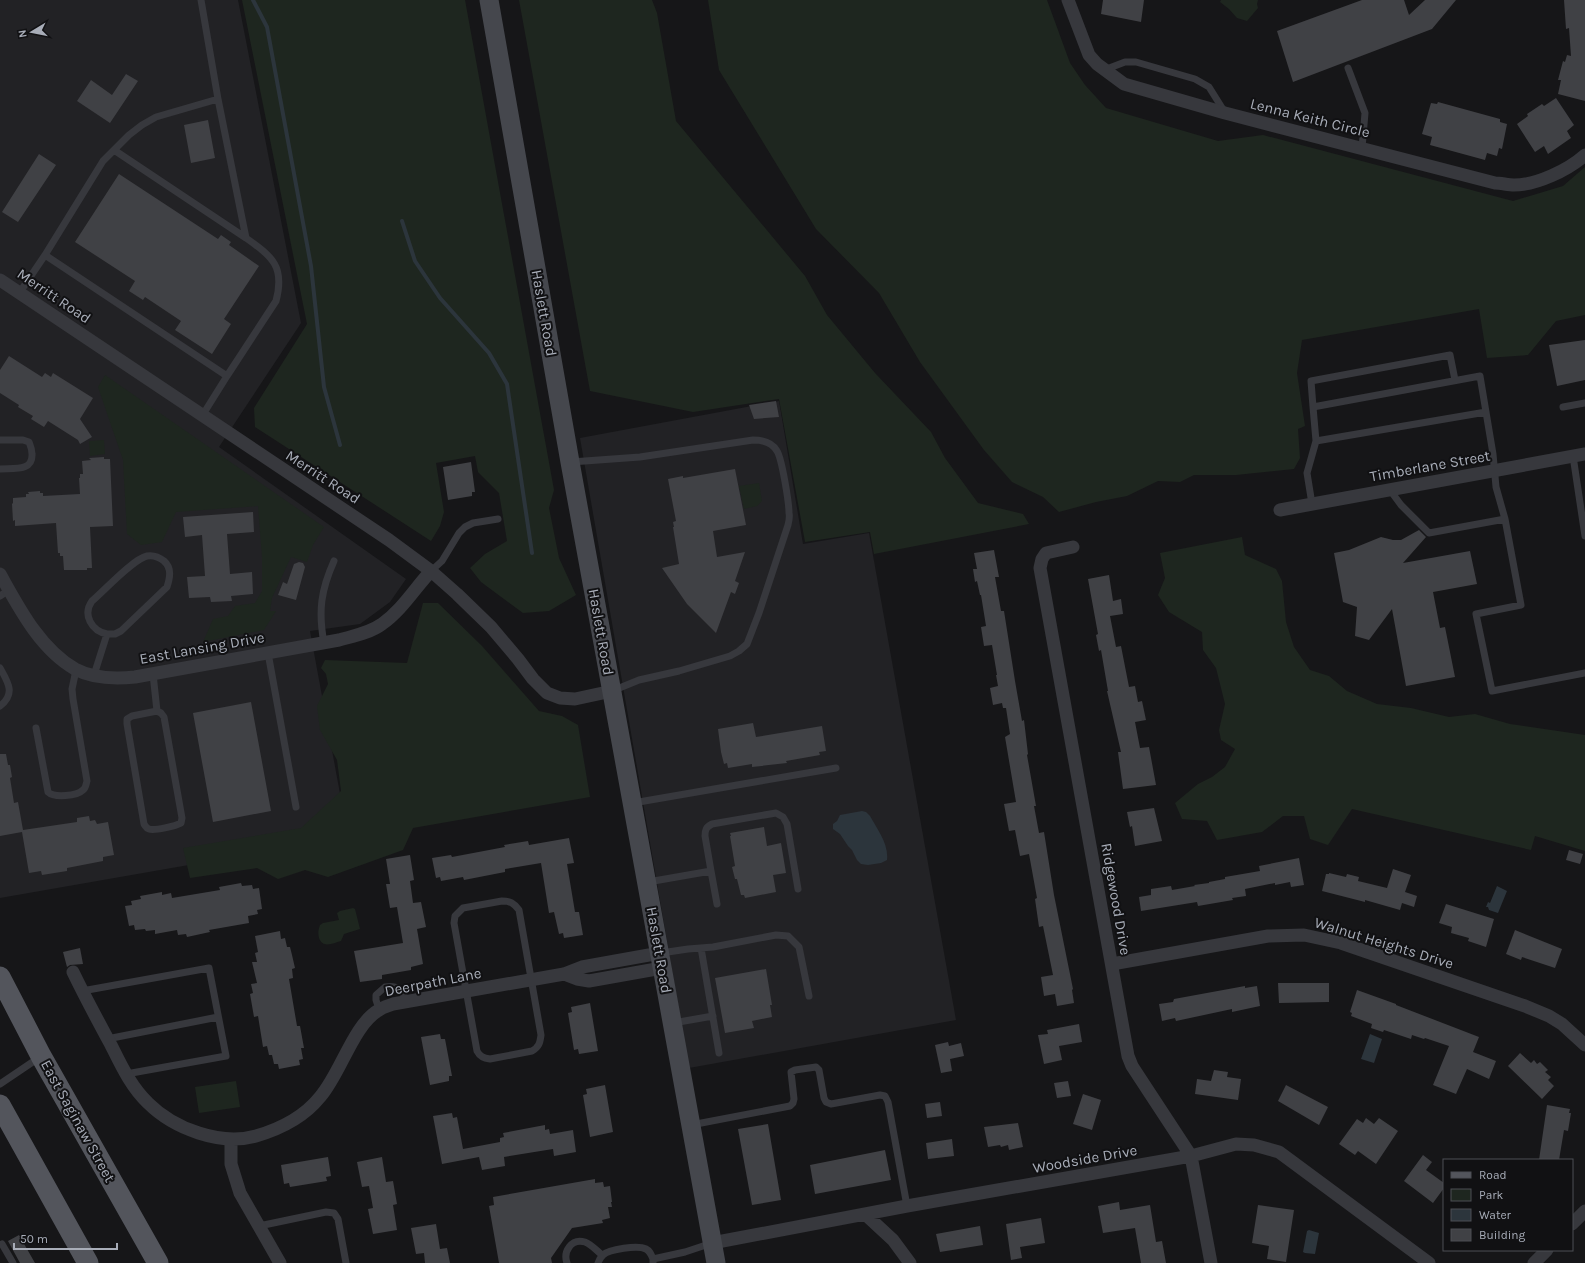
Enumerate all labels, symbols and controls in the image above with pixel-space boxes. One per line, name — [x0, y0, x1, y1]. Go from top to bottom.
north arrow — [12, 12, 52, 52]
text: N — [16, 29, 30, 39]
street label: Lenna Keith Circle — [1248, 94, 1372, 142]
street label: Merritt Road — [14, 265, 94, 327]
street label: Haslett Road — [528, 268, 560, 358]
street label: Merritt Road — [282, 446, 364, 508]
street label: Timberlane Street — [1368, 446, 1492, 485]
street label: Haslett Road — [585, 587, 617, 677]
street label: East Lansing Drive — [138, 628, 266, 668]
street label: Ridgewood Drive — [1097, 842, 1135, 956]
street label: Haslett Road — [643, 905, 675, 995]
street label: Walnut Heights Drive — [1312, 913, 1456, 973]
street label: Deerpath Lane — [383, 964, 483, 1000]
street label: East Saginaw Street — [37, 1057, 119, 1186]
street label: Woodside Drive — [1031, 1141, 1139, 1177]
legend — [1443, 1159, 1573, 1251]
text: Road — [1479, 1168, 1507, 1182]
text: Park — [1479, 1188, 1504, 1202]
text: Water — [1479, 1208, 1512, 1222]
scale bar — [14, 1225, 117, 1251]
text: Building — [1479, 1228, 1526, 1242]
text: 50 m — [20, 1232, 48, 1246]

